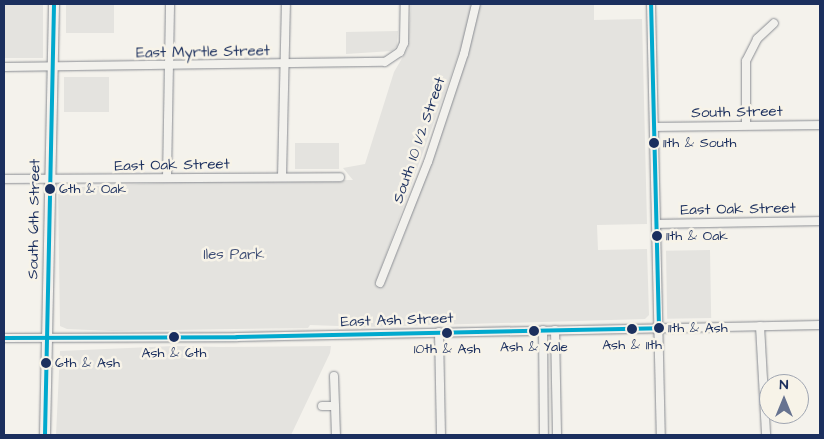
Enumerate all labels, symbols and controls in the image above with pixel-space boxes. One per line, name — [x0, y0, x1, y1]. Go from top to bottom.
street label: East Myrtle Street — [136, 42, 270, 62]
street label: South 10 1/2 Street — [389, 75, 449, 205]
street label: South Street — [691, 102, 783, 122]
place label: 11th & South — [663, 135, 736, 151]
marker: 11th & South — [649, 138, 659, 148]
street label: East Oak Street — [114, 155, 230, 175]
street label: South 6th Street — [24, 159, 44, 279]
place label: 6th & Oak — [59, 181, 126, 197]
marker: 6th & Oak — [45, 184, 55, 194]
street label: East Oak Street — [680, 199, 796, 219]
place label: 11th & Oak — [666, 228, 728, 244]
marker: 11th & Oak — [652, 231, 662, 241]
park label: Iles Park — [204, 246, 264, 264]
street label: East Ash Street — [340, 309, 454, 331]
place label: 11th & Ash — [668, 320, 728, 336]
marker: 11th & Ash — [654, 323, 664, 333]
marker: Ash & 11th — [627, 324, 637, 334]
marker: Ash & Yale — [529, 326, 539, 336]
marker: 10th & Ash — [442, 328, 452, 338]
marker: Ash & 6th — [169, 332, 179, 342]
place label: Ash & 11th — [602, 337, 662, 353]
place label: Ash & Yale — [500, 339, 568, 355]
place label: 10th & Ash — [414, 341, 480, 357]
place label: Ash & 6th — [142, 345, 206, 361]
place label: 6th & Ash — [55, 355, 120, 371]
marker: 6th & Ash — [41, 358, 51, 368]
north arrow — [759, 374, 809, 424]
text: N — [780, 375, 788, 395]

